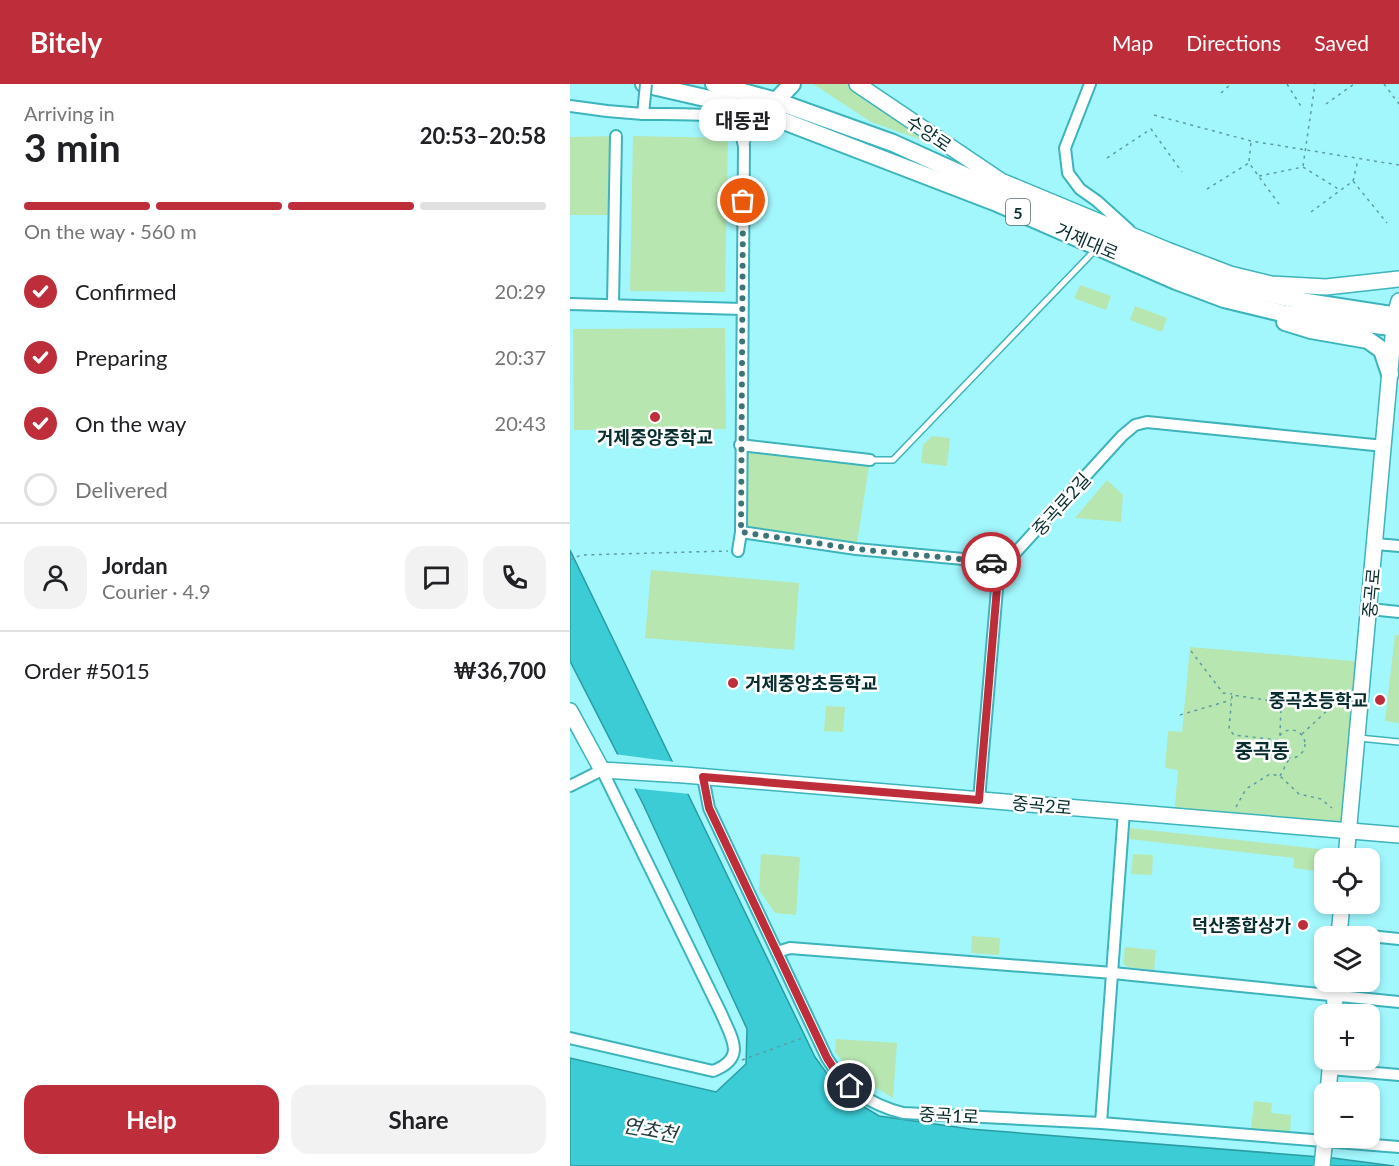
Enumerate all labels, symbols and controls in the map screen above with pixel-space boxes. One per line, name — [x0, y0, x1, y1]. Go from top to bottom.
text: Bitely — [30, 25, 102, 59]
text: Map — [1112, 30, 1153, 55]
text: Directions — [1186, 30, 1281, 55]
text: Saved — [1314, 30, 1369, 55]
callout: 대동관 — [700, 99, 786, 141]
text: Arriving in — [24, 101, 115, 125]
text: 대동관 — [715, 108, 770, 132]
street label: 수양로 — [902, 110, 956, 156]
text: 20:53–20:58 — [420, 122, 546, 149]
text: 3 min — [24, 124, 121, 170]
pin — [717, 175, 768, 226]
icon: bag — [726, 184, 759, 217]
road number: 5 — [1006, 199, 1030, 225]
street label: 거제대로 — [1052, 218, 1122, 264]
text: On the way · 560 m — [24, 219, 197, 243]
icon: check — [24, 275, 57, 308]
text: Confirmed — [75, 278, 177, 305]
text: 20:29 — [495, 279, 546, 303]
icon: check — [24, 341, 57, 374]
text: Preparing — [75, 344, 167, 371]
text: 20:37 — [495, 345, 546, 369]
icon: check — [24, 407, 57, 440]
text: On the way — [75, 410, 186, 437]
marker: 거제중앙중학교 — [648, 410, 662, 424]
text: 20:43 — [495, 411, 546, 435]
place label: 거제중앙중학교 — [597, 426, 713, 448]
street label: 중곡로2길 — [1027, 468, 1095, 540]
text: Delivered — [75, 476, 168, 503]
courier — [961, 532, 1021, 592]
button: person — [24, 546, 87, 609]
button: chat — [405, 546, 468, 609]
button: phone — [483, 546, 546, 609]
icon: car — [975, 546, 1008, 579]
text: Jordan — [102, 552, 168, 579]
street label: 중곡로 — [1358, 567, 1384, 619]
text: Courier · 4.9 — [102, 579, 211, 603]
text: Order #5015 — [24, 657, 150, 684]
text: ₩36,700 — [453, 657, 546, 684]
place label: 거제중앙초등학교 — [745, 672, 877, 694]
marker: 거제중앙초등학교 — [726, 676, 740, 690]
place label: 중곡초등학교 — [1269, 689, 1368, 711]
marker: 중곡초등학교 — [1373, 693, 1387, 707]
district label: 중곡동 — [1234, 738, 1290, 762]
street label: 중곡2로 — [1011, 791, 1073, 819]
map controls — [1314, 848, 1380, 1148]
button: locate — [1314, 848, 1380, 914]
place label: 덕산종합상가 — [1192, 914, 1291, 936]
marker: 덕산종합상가 — [1296, 918, 1310, 932]
button: layers — [1314, 926, 1380, 992]
button: + — [1314, 1004, 1380, 1070]
pin — [824, 1060, 875, 1111]
icon: home — [833, 1069, 866, 1102]
button: − — [1314, 1082, 1380, 1148]
button: Help — [24, 1085, 279, 1154]
button: Share — [291, 1085, 546, 1154]
street label: 중곡1로 — [918, 1102, 980, 1128]
water label: 연초천 — [621, 1112, 682, 1147]

